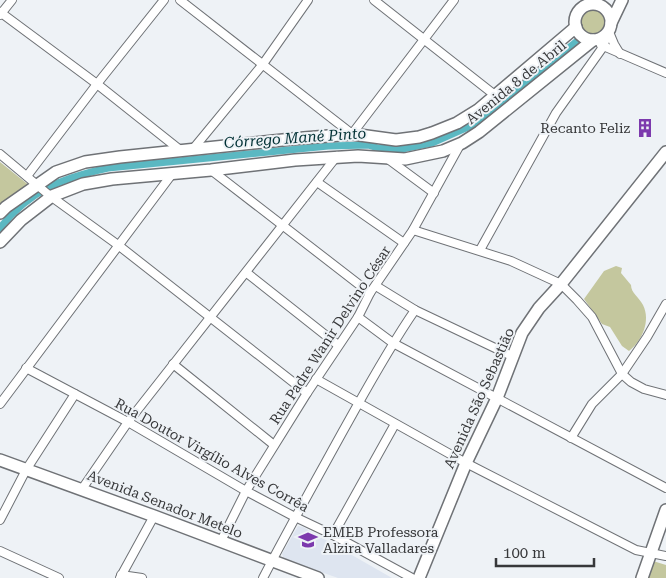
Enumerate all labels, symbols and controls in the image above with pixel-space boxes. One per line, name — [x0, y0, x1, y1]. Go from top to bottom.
street label: Avenida 8 de Abril — [463, 36, 570, 127]
building icon: Recanto Feliz — [634, 117, 656, 139]
place label: Recanto Feliz — [540, 120, 630, 136]
water label: Córrego Mané Pinto — [223, 124, 367, 152]
street label: Rua Padre Wanir Delvino César — [266, 243, 394, 427]
street label: Avenida São Sebastião — [441, 325, 517, 471]
street label: Rua Doutor Virgílio Alves Corrêa — [112, 395, 312, 515]
street label: Avenida Senador Metelo — [85, 467, 245, 541]
place label: EMEB Professora Alzira Valladares — [323, 524, 439, 556]
school or university icon: EMEB Professora Alzira Valladares — [297, 529, 319, 551]
scale bar — [496, 536, 594, 568]
text: 100 m — [503, 544, 546, 562]

